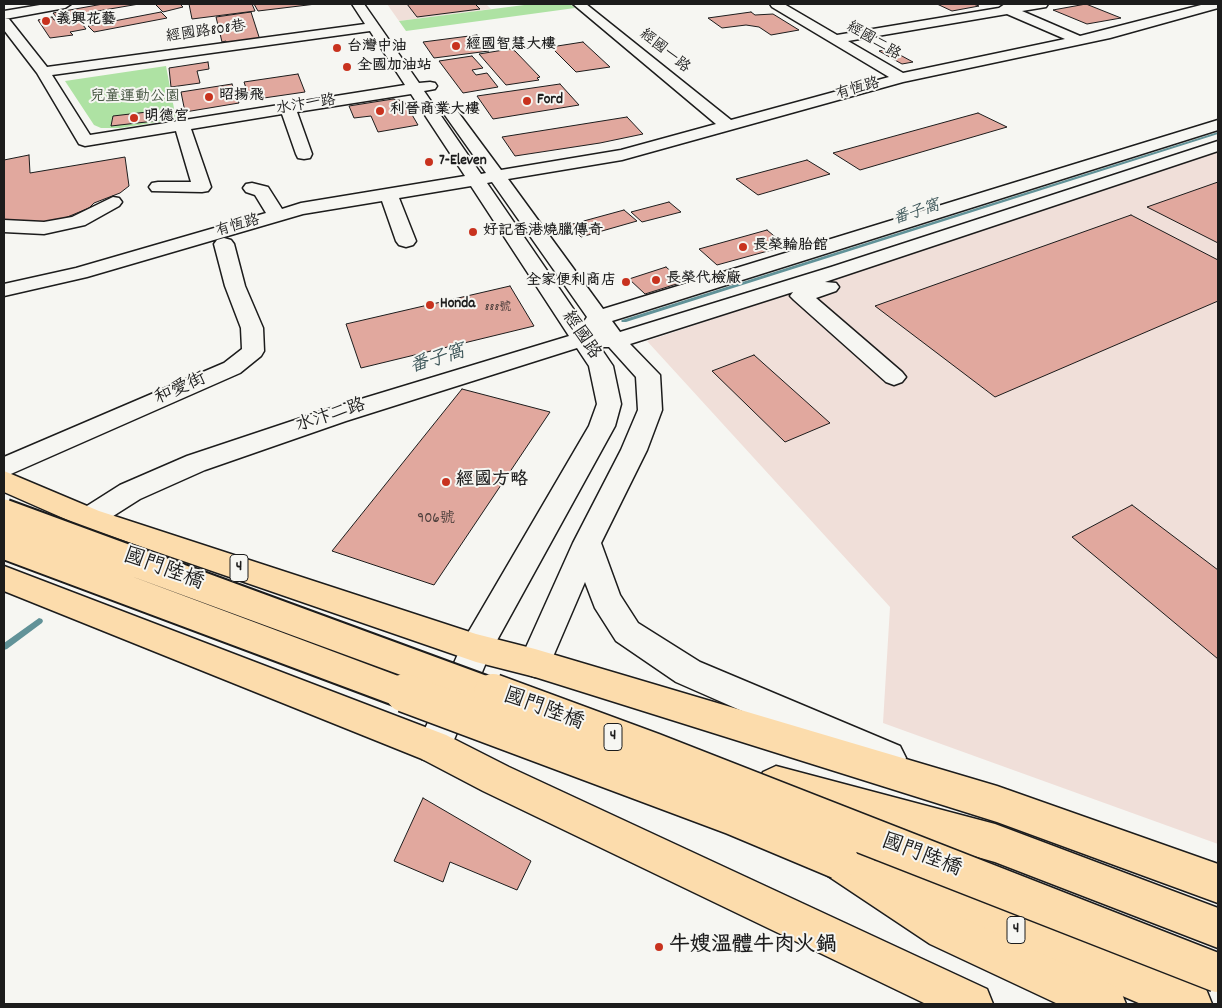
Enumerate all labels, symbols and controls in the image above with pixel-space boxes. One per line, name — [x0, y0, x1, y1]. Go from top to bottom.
place label: 義興花藝 — [56, 12, 116, 30]
marker: 義興花藝 — [40, 15, 52, 27]
street label: 經國路808巷 — [165, 19, 247, 47]
street label: 經國二路 — [843, 19, 903, 65]
street label: 經國一路 — [635, 26, 693, 78]
place label: 經國智慧大樓 — [466, 37, 556, 55]
place label: 台灣中油 — [347, 39, 407, 57]
marker: 經國智慧大樓 — [450, 40, 462, 52]
marker: 台灣中油 — [331, 42, 343, 54]
place label: 全國加油站 — [357, 58, 432, 76]
marker: 全國加油站 — [341, 61, 353, 73]
street label: 有恆路 — [834, 75, 882, 105]
place label: 昭揚飛 — [219, 88, 264, 106]
park label: 兒童運動公園 — [90, 89, 180, 107]
marker: 昭揚飛 — [203, 91, 215, 103]
street label: 水汴一路 — [275, 92, 337, 120]
place label: Ford — [537, 92, 563, 110]
marker: Ford — [521, 95, 533, 107]
place label: 利晉商業大樓 — [390, 102, 480, 120]
marker: 利晉商業大樓 — [374, 105, 386, 117]
place label: 明德宮 — [144, 109, 189, 127]
marker: 明德宮 — [128, 112, 140, 124]
place label: 7-Eleven — [439, 153, 487, 171]
marker: 7-Eleven — [423, 156, 435, 168]
water label: 番子窩 — [891, 197, 943, 231]
street label: 有恆路 — [214, 212, 262, 242]
place label: 好記香港燒臘傳奇 — [483, 223, 603, 241]
marker: 好記香港燒臘傳奇 — [467, 226, 479, 238]
place label: 長榮輪胎館 — [753, 238, 828, 256]
marker: 長榮輪胎館 — [737, 241, 749, 253]
place label: 長榮代檢廠 — [666, 271, 741, 289]
place label: 全家便利商店 — [526, 273, 616, 291]
marker: 長榮代檢廠 — [650, 274, 662, 286]
marker: 全家便利商店 — [620, 276, 632, 288]
place label: Honda — [440, 296, 475, 314]
marker: Honda — [424, 299, 436, 311]
house number: 888號 — [485, 301, 511, 315]
street label: 經國路 — [556, 308, 604, 364]
water label: 番子窩 — [407, 342, 469, 380]
street label: 和愛街 — [152, 369, 210, 411]
street label: 水汴二路 — [293, 396, 369, 438]
place label: 經國方略 — [456, 471, 528, 493]
marker: 經國方略 — [440, 476, 452, 488]
house number: 906號 — [417, 511, 455, 529]
street label: 國門陸橋 — [119, 545, 207, 597]
road number: 4 — [230, 554, 248, 582]
street label: 國門陸橋 — [499, 685, 587, 737]
road number: 4 — [604, 724, 622, 750]
street label: 國門陸橋 — [877, 830, 965, 884]
road number: 4 — [1007, 916, 1025, 944]
place label: 牛嫂溫體牛肉火鍋 — [669, 934, 837, 960]
marker: 牛嫂溫體牛肉火鍋 — [653, 941, 665, 953]

